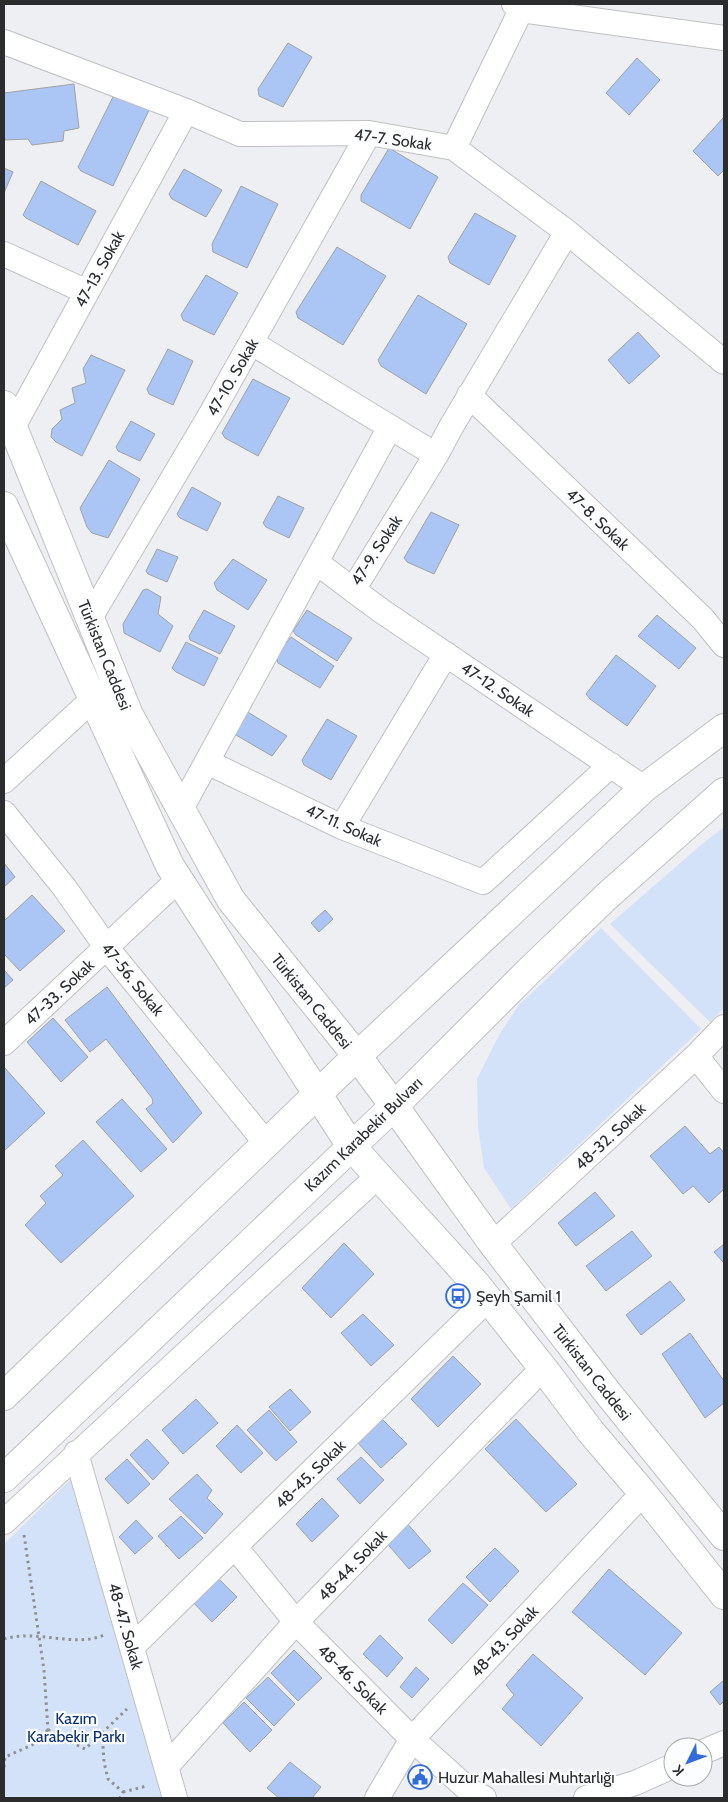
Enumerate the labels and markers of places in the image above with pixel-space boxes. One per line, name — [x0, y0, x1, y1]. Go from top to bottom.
bus stop icon: Şeyh Şamil 1 — [445, 1283, 471, 1309]
place label: Şeyh Şamil 1 — [476, 1287, 561, 1306]
public building icon: Huzur Mahallesi Muhtarlığı — [407, 1764, 433, 1790]
place label: Huzur Mahallesi Muhtarlığı — [438, 1768, 615, 1787]

